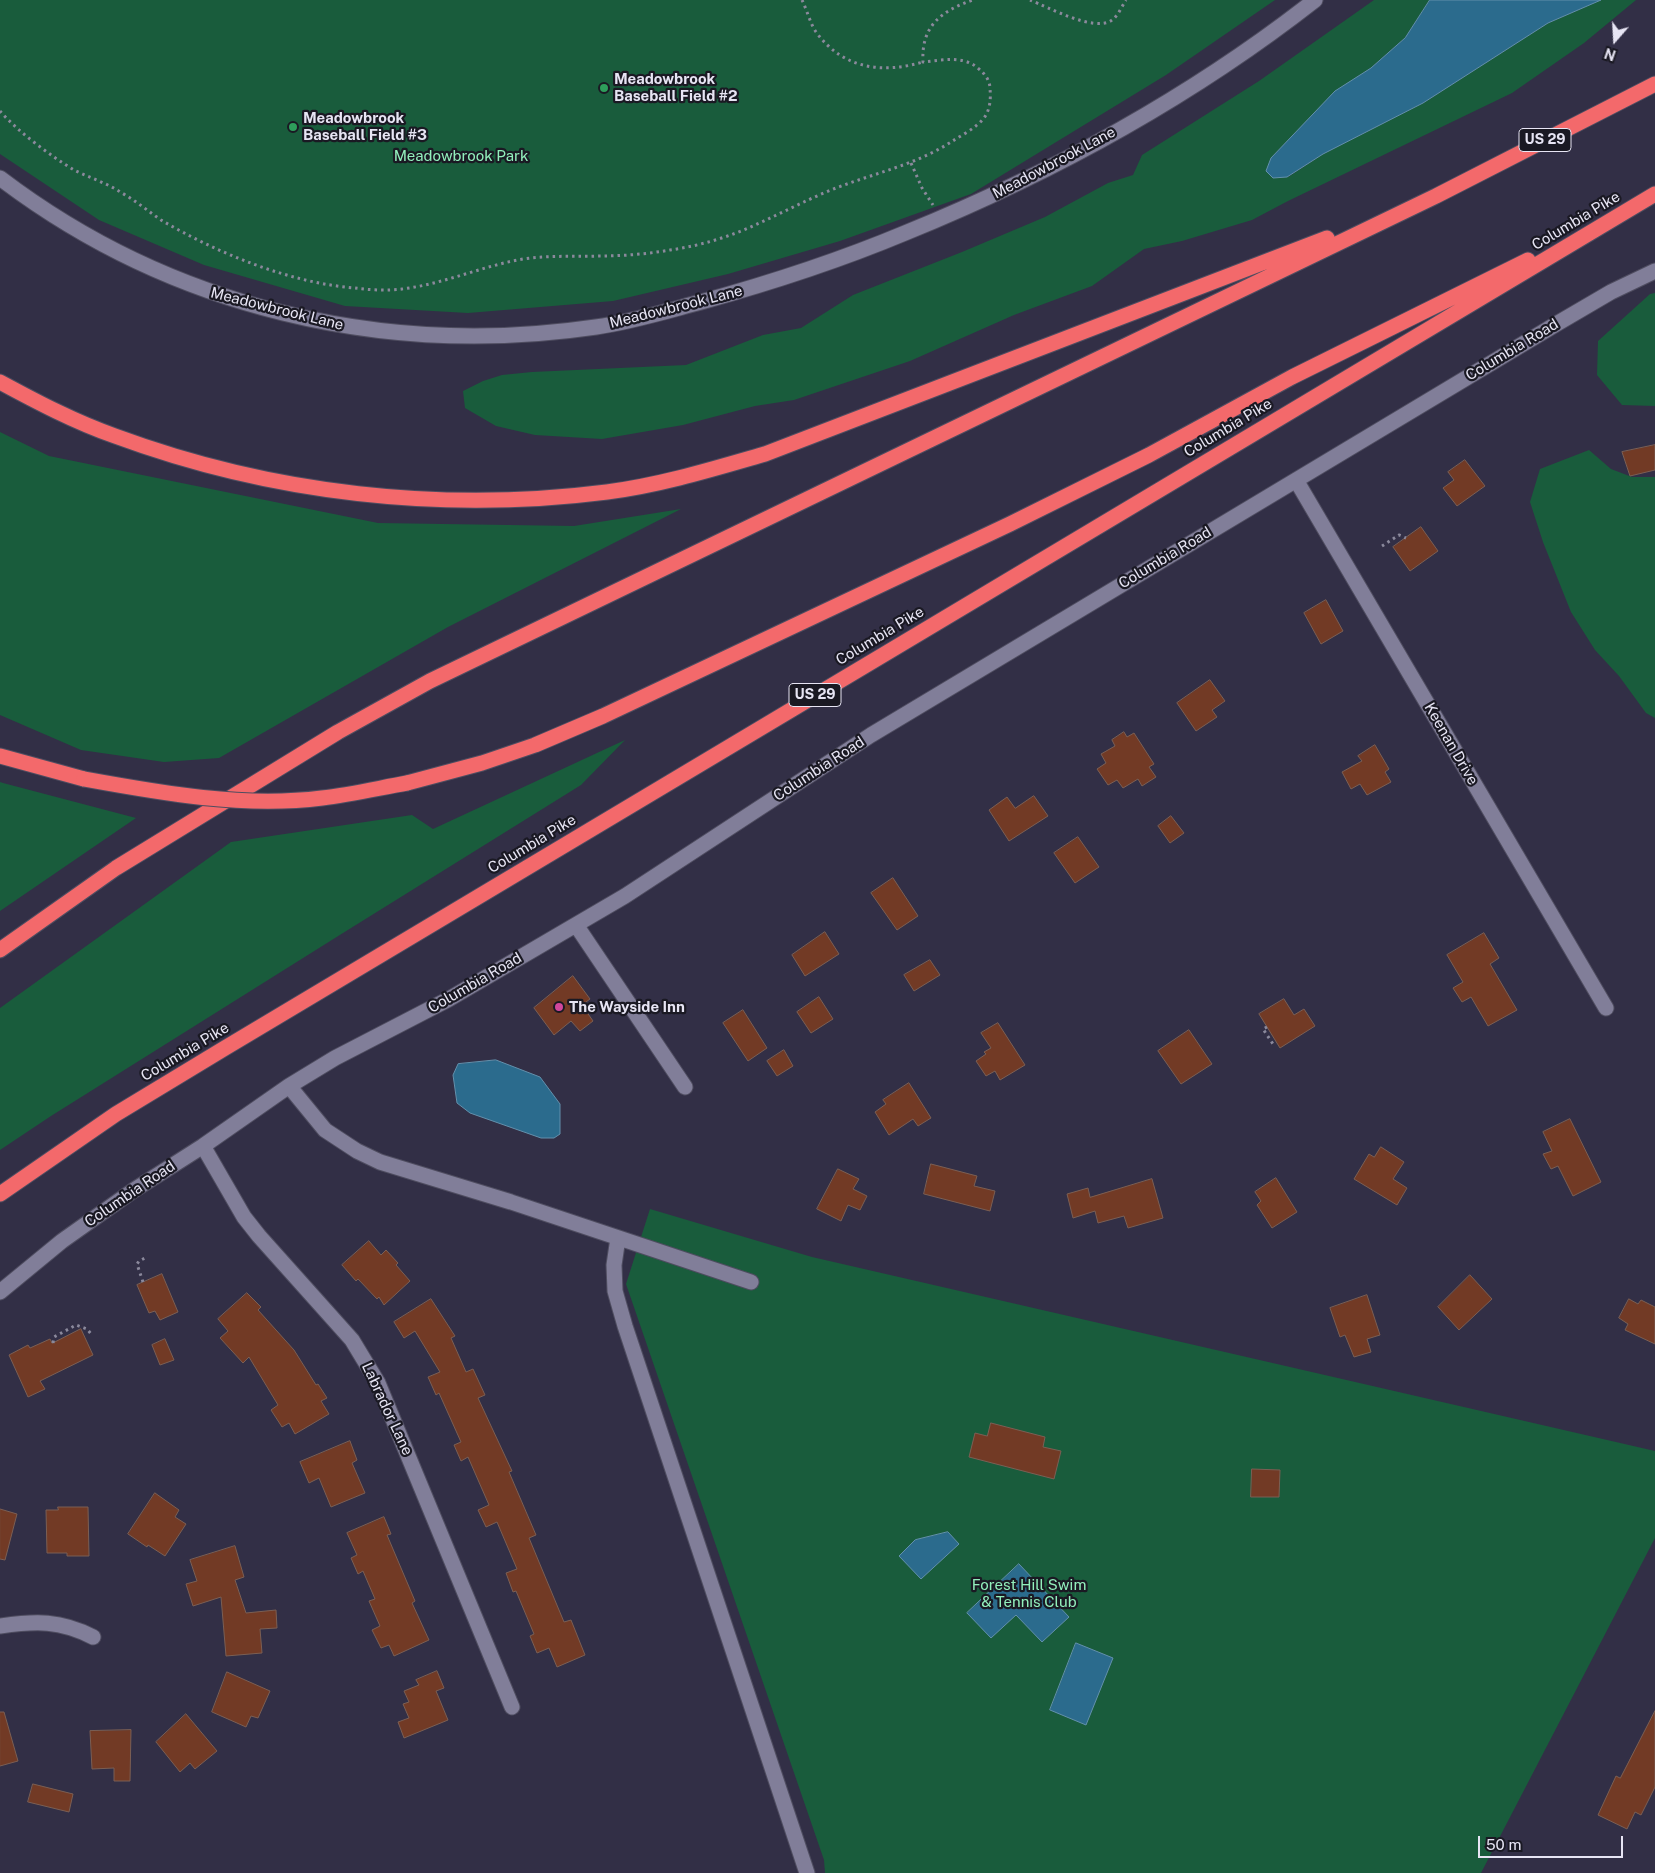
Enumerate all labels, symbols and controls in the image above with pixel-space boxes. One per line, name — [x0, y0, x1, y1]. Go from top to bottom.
north arrow — [1590, 15, 1640, 65]
text: N — [1602, 45, 1618, 64]
place label: Meadowbrook Baseball Field #2 — [614, 70, 737, 105]
marker: Meadowbrook Baseball Field #2 — [598, 82, 610, 94]
place label: Meadowbrook Baseball Field #3 — [303, 109, 427, 144]
marker: Meadowbrook Baseball Field #3 — [287, 121, 299, 133]
street label: Meadowbrook Lane — [990, 123, 1118, 203]
road number: US 29 — [1519, 128, 1571, 152]
park label: Meadowbrook Park — [394, 147, 528, 165]
street label: Columbia Pike — [1529, 188, 1623, 254]
street label: Meadowbrook Lane — [608, 282, 744, 332]
street label: Meadowbrook Lane — [209, 284, 345, 334]
street label: Columbia Road — [1462, 315, 1562, 385]
street label: Columbia Pike — [1181, 395, 1275, 461]
street label: Columbia Road — [1115, 523, 1215, 593]
street label: Columbia Pike — [833, 603, 927, 669]
road number: US 29 — [789, 684, 841, 706]
street label: Keenan Drive — [1420, 700, 1482, 788]
street label: Columbia Road — [770, 733, 868, 805]
street label: Columbia Pike — [485, 811, 579, 877]
street label: Columbia Road — [425, 949, 525, 1017]
place label: The Wayside Inn — [569, 998, 685, 1016]
marker: The Wayside Inn — [553, 1001, 565, 1013]
street label: Columbia Pike — [138, 1019, 232, 1085]
street label: Columbia Road — [81, 1157, 179, 1231]
street label: Labrador Lane — [358, 1360, 416, 1458]
park label: Forest Hill Swim & Tennis Club — [972, 1576, 1086, 1611]
scale bar — [1480, 1826, 1625, 1858]
text: 50 m — [1486, 1836, 1521, 1853]

